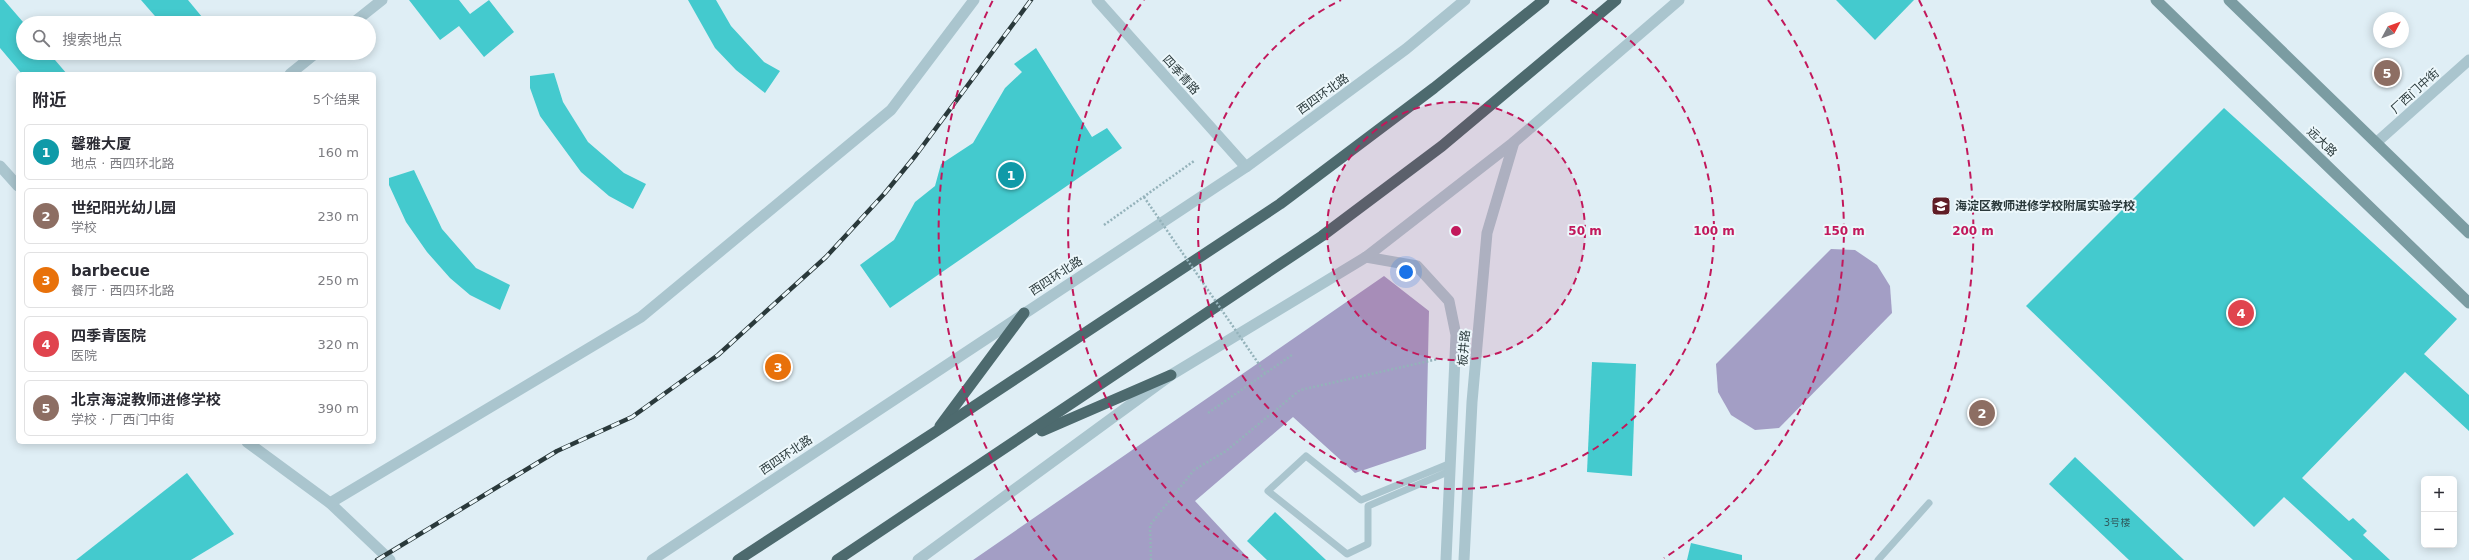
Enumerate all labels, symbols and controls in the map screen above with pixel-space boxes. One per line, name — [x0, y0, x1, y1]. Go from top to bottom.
north arrow — [2373, 12, 2409, 48]
search box — [16, 16, 376, 60]
icon: search — [30, 27, 52, 49]
text: 搜索地点 — [62, 31, 122, 49]
street label: 四季青路 — [1160, 52, 1202, 98]
pin: 5 — [2374, 58, 2400, 88]
street label: 厂西门中街 — [2388, 66, 2442, 116]
street label: 西四环北路 — [1295, 71, 1351, 117]
text: 附近 — [32, 90, 66, 110]
text: 5个结果 — [313, 92, 360, 107]
street label: 远大路 — [2304, 124, 2340, 160]
text: 馨雅大厦 — [71, 135, 131, 153]
text: 1 — [41, 145, 51, 160]
text: 160 m — [317, 145, 359, 160]
text: 地点 · 西四环北路 — [71, 156, 174, 171]
pin: 1 — [998, 160, 1024, 190]
school or university icon: 海淀区教师进修学校附属实验学校 — [1930, 195, 1952, 217]
text: 世纪阳光幼儿园 — [71, 199, 176, 217]
place label: 海淀区教师进修学校附属实验学校 — [1955, 199, 2135, 213]
text: 2 — [41, 209, 51, 224]
text: 230 m — [317, 209, 359, 224]
text: 学校 — [71, 220, 97, 235]
centre of rings — [1449, 224, 1463, 238]
text: 50 m — [1568, 224, 1602, 238]
text: 100 m — [1693, 224, 1735, 238]
text: 150 m — [1823, 224, 1865, 238]
text: 200 m — [1952, 224, 1994, 238]
street label: 西四环北路 — [1027, 254, 1085, 298]
text: barbecue — [71, 262, 150, 280]
your location — [1396, 262, 1416, 282]
text: 3 — [41, 273, 51, 288]
text: 250 m — [317, 273, 359, 288]
text: 餐厅 · 西四环北路 — [71, 283, 174, 298]
pin: 4 — [2228, 298, 2254, 328]
text: 四季青医院 — [71, 327, 146, 345]
street label: 板井路 — [1455, 329, 1473, 367]
text: 4 — [41, 337, 51, 352]
text: 320 m — [317, 337, 359, 352]
text: 医院 — [71, 348, 97, 363]
pin: 3 — [765, 352, 791, 382]
text: 北京海淀教师进修学校 — [71, 391, 221, 409]
pin: 2 — [1969, 398, 1995, 428]
text: 5 — [41, 401, 51, 416]
text: 390 m — [317, 401, 359, 416]
text: 学校 · 厂西门中街 — [71, 412, 174, 427]
street label: 西四环北路 — [757, 432, 815, 478]
map controls — [2421, 476, 2457, 548]
button: + — [2421, 476, 2457, 512]
button: − — [2421, 512, 2457, 548]
house number: 3号楼 — [2104, 517, 2130, 528]

